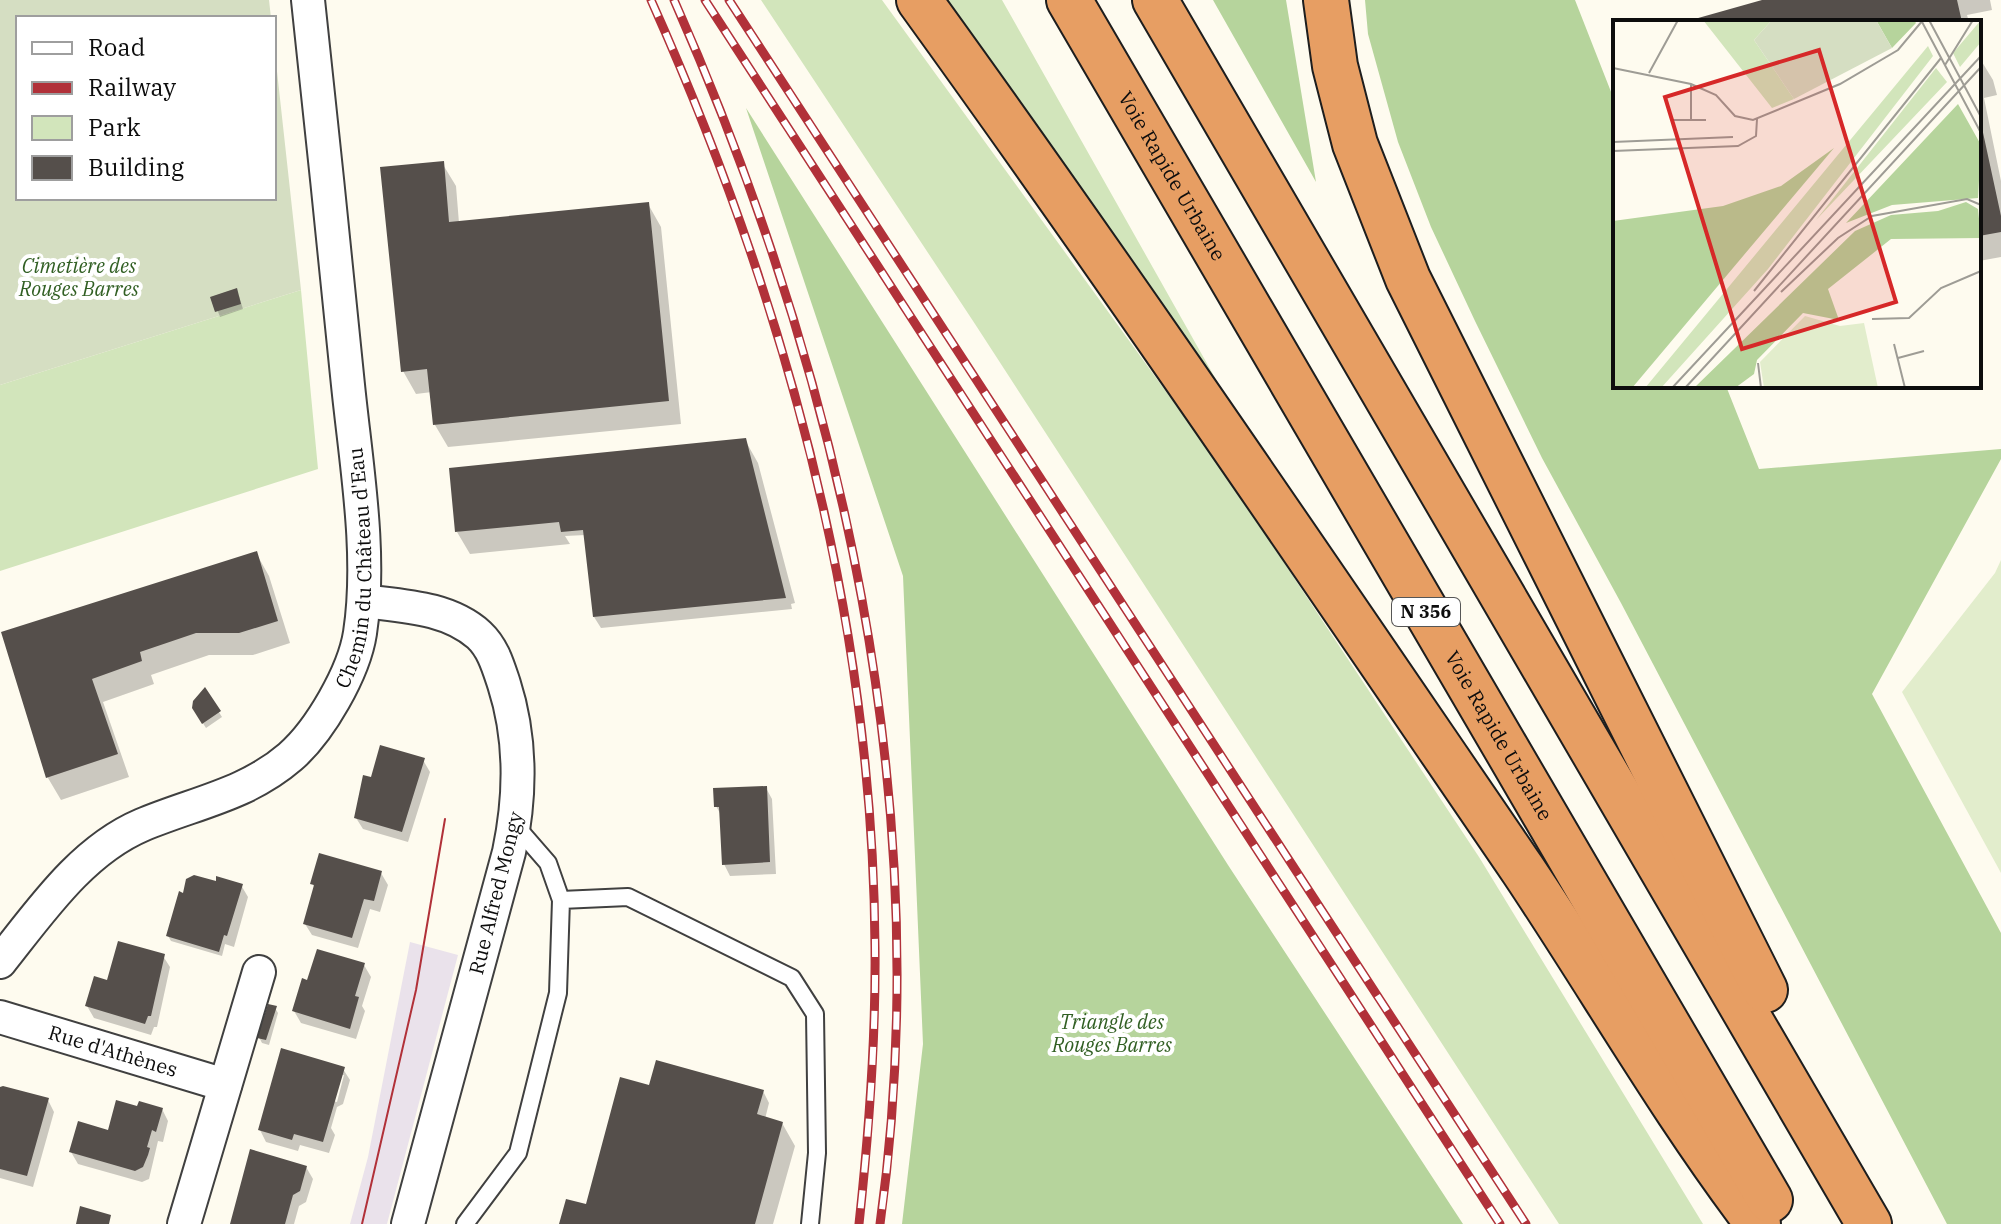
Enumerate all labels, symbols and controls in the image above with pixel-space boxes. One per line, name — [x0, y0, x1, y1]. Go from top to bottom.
legend — [16, 16, 276, 200]
inset map — [1613, 20, 1981, 388]
text: Road — [88, 31, 145, 63]
text: Railway — [88, 71, 176, 103]
street label: Voie Rapide Urbaine — [1112, 86, 1232, 266]
text: Park — [88, 111, 140, 143]
text: Building — [88, 151, 184, 183]
park label: Cimetière des Rouges Barres — [18, 252, 140, 302]
street label: Chemin du Château d'Eau — [328, 446, 377, 693]
road number: N 356 — [1392, 598, 1460, 626]
street label: Voie Rapide Urbaine — [1439, 646, 1559, 825]
street label: Rue Alfred Mongy — [462, 808, 529, 977]
park label: Triangle des Rouges Barres — [1051, 1008, 1173, 1058]
street label: Rue d'Athènes — [45, 1018, 181, 1083]

